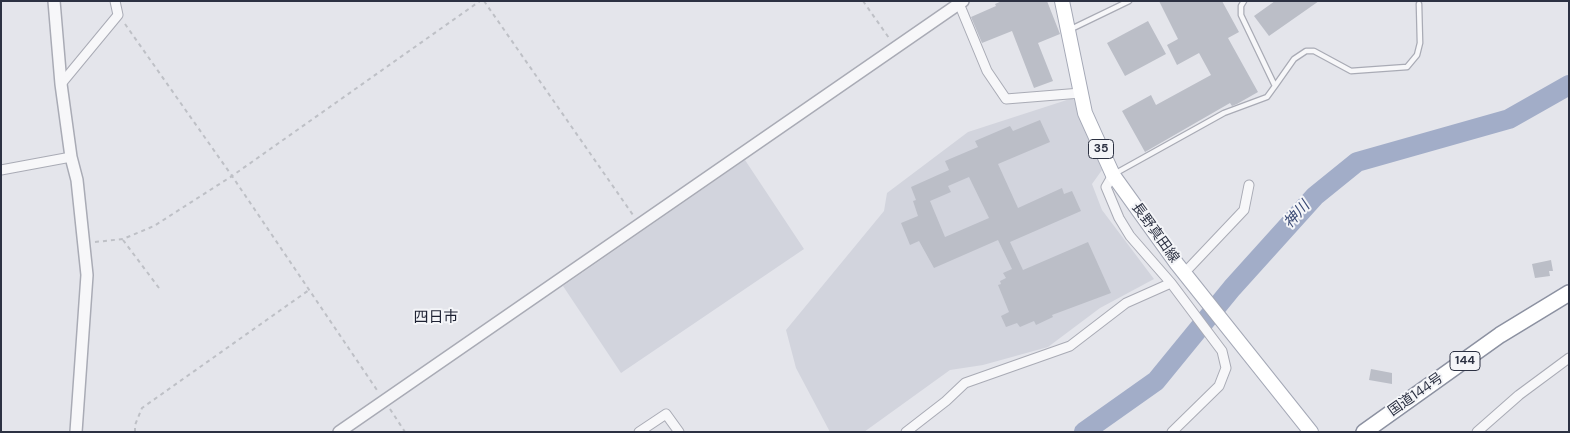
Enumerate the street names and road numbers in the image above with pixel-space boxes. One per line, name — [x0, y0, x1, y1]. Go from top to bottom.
road number: 35 — [1088, 140, 1114, 158]
street label: 長野真田線 — [1128, 200, 1182, 266]
road number: 144 — [1450, 352, 1480, 371]
street label: 国道144号 — [1385, 370, 1447, 420]

